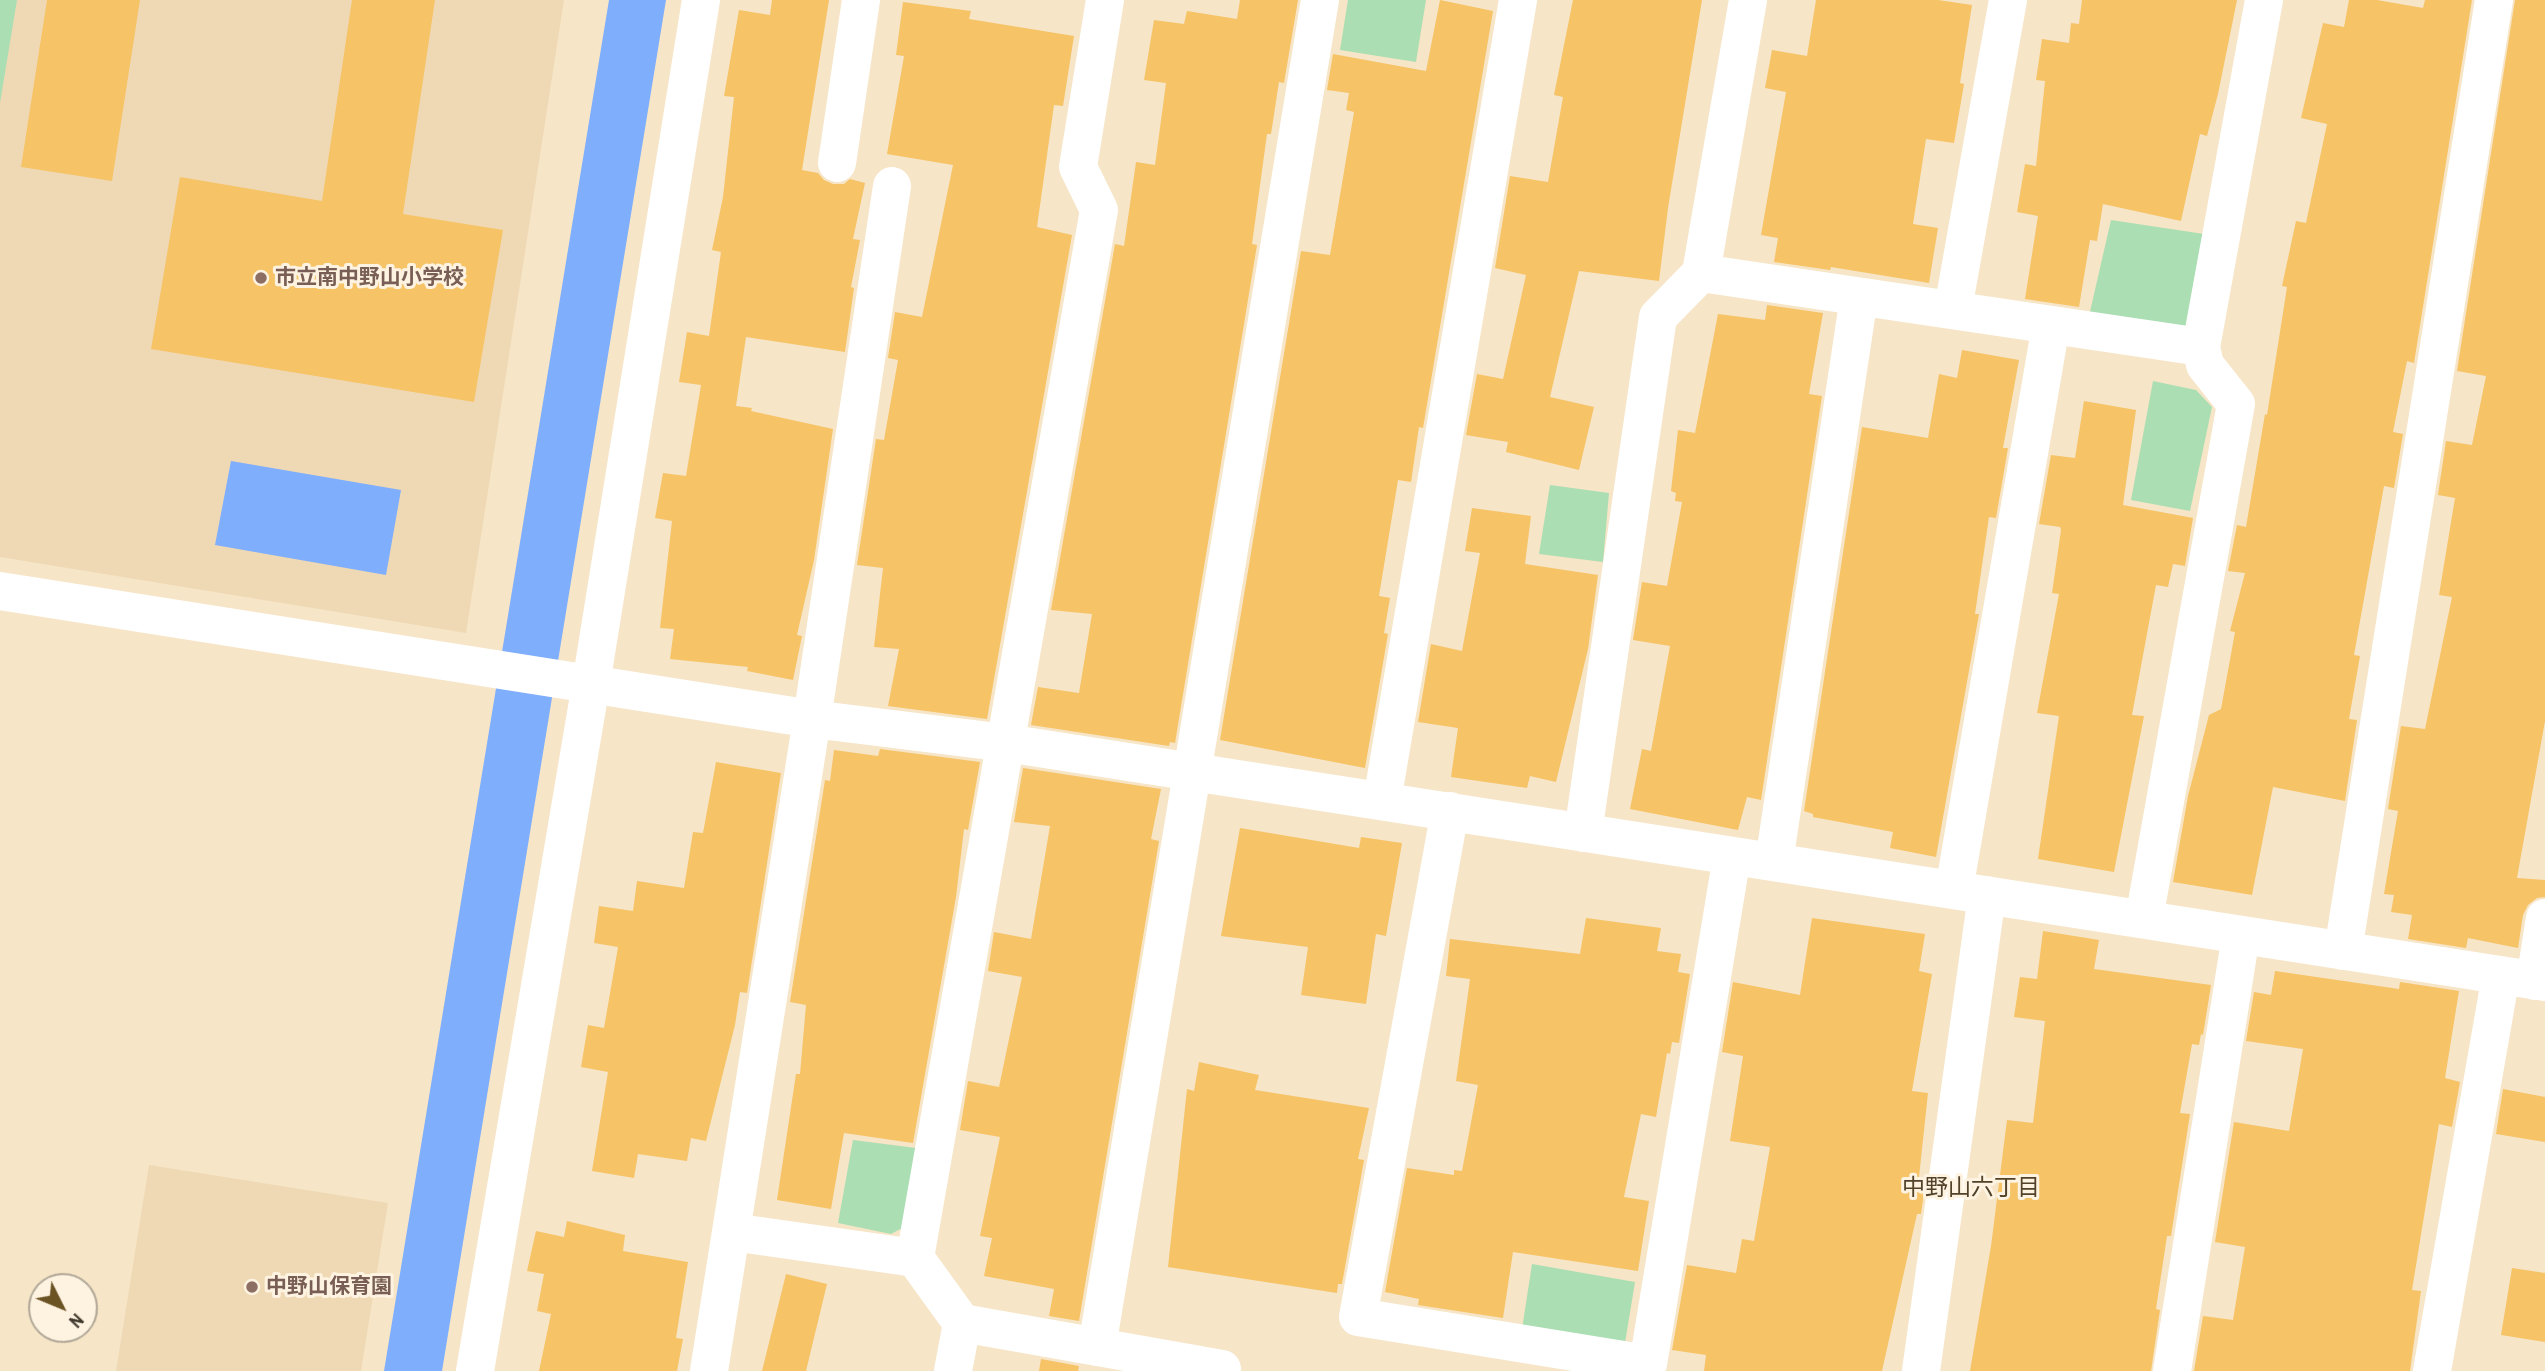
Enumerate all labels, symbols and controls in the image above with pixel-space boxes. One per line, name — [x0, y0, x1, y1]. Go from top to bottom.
place label: 市立南中野山小学校 — [275, 265, 464, 291]
marker: 市立南中野山小学校 — [253, 270, 269, 286]
district label: 中野山六丁目 — [1902, 1175, 2040, 1203]
north arrow — [28, 1273, 98, 1343]
place label: 中野山保育園 — [266, 1274, 392, 1300]
marker: 中野山保育園 — [244, 1279, 260, 1295]
text: N — [64, 1308, 90, 1334]

